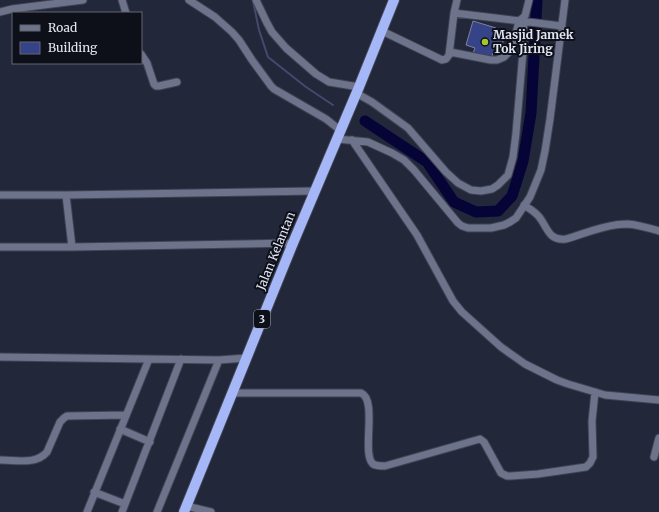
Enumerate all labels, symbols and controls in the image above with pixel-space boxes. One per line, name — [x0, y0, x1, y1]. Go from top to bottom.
legend — [12, 12, 142, 64]
text: Road — [48, 20, 77, 35]
place label: Masjid Jamek Tok Jiring — [493, 27, 574, 56]
marker: Masjid Jamek Tok Jiring — [480, 37, 490, 47]
text: Building — [48, 40, 98, 55]
street label: Jalan Kelantan — [253, 209, 298, 293]
road number: 3 — [254, 310, 270, 328]

